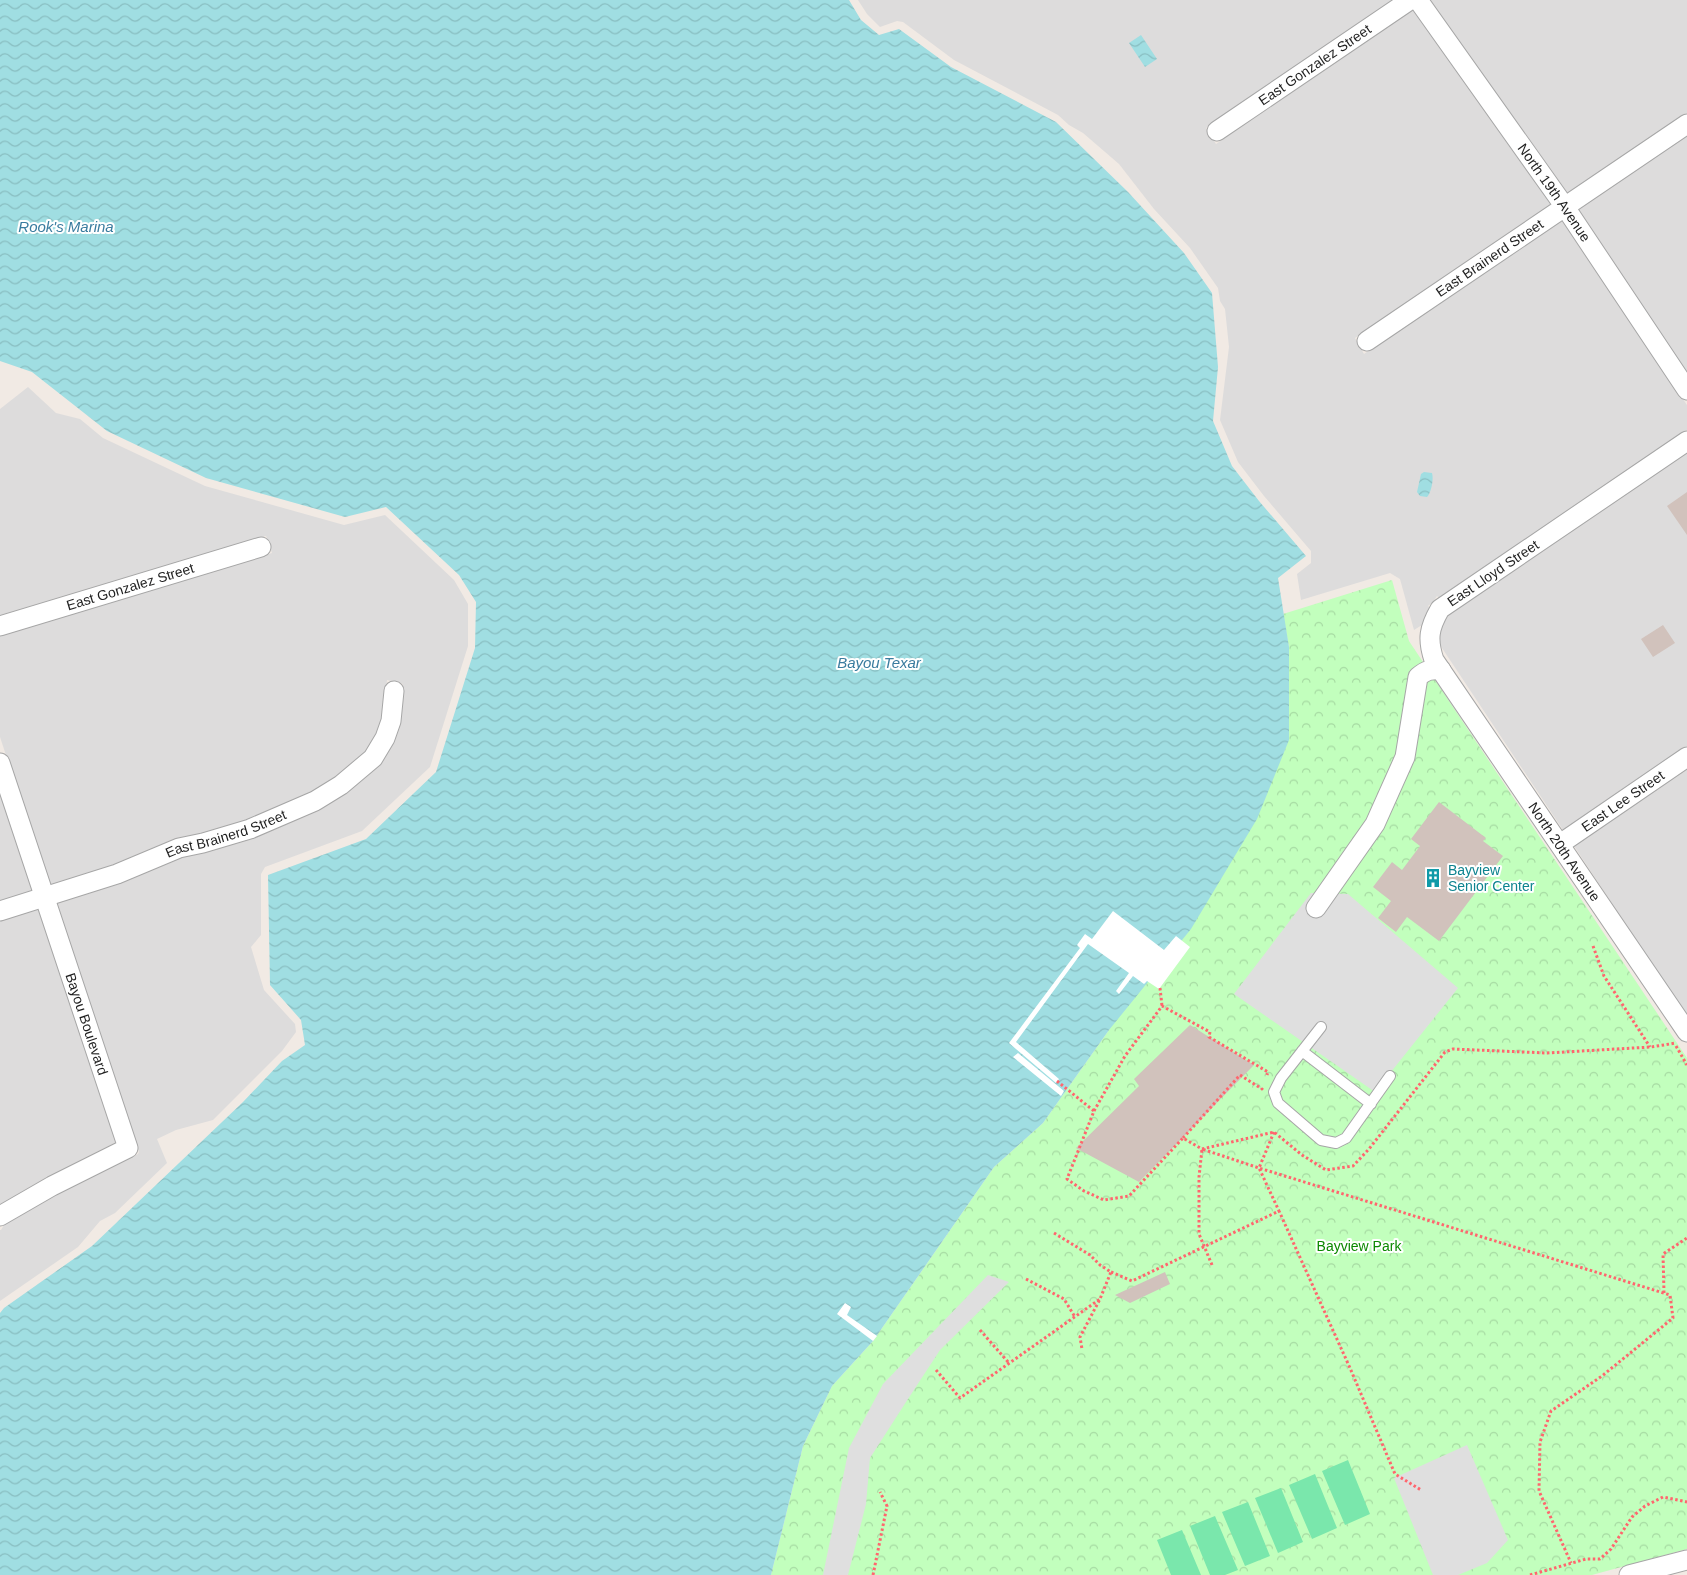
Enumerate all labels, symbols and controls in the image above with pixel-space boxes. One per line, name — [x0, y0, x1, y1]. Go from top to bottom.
street label: East Gonzalez Street — [1255, 21, 1374, 109]
street label: North 19th Avenue — [1515, 141, 1594, 245]
street label: East Brainerd Street — [1433, 216, 1546, 300]
water label: Rook's Marina — [18, 218, 114, 235]
street label: East Lloyd Street — [1444, 537, 1542, 609]
street label: East Gonzalez Street — [64, 560, 196, 613]
water label: Bayou Texar — [837, 654, 922, 671]
street label: East Lee Street — [1578, 767, 1667, 835]
street label: North 20th Avenue — [1525, 799, 1604, 904]
street label: East Brainerd Street — [163, 806, 289, 861]
place label: Bayview Senior Center — [1448, 862, 1535, 894]
building icon: Bayview Senior Center — [1422, 867, 1444, 889]
street label: Bayou Boulevard — [62, 971, 111, 1077]
park label: Bayview Park — [1317, 1238, 1402, 1254]

